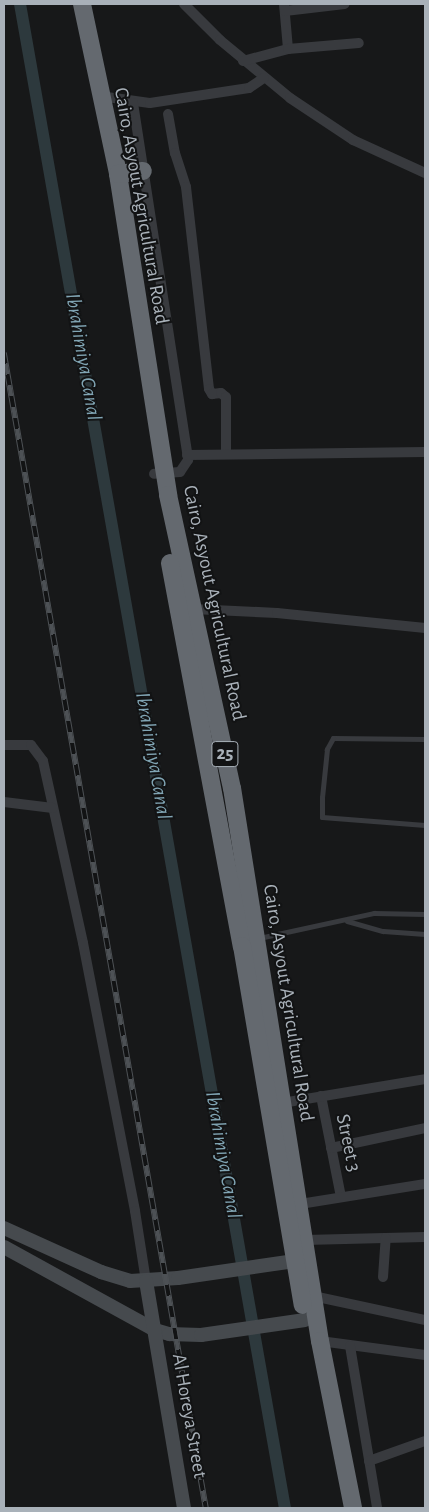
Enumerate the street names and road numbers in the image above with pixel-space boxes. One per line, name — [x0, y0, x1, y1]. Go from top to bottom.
street label: Cairo, Asyout Agricultural Road — [108, 86, 174, 326]
street label: Cairo, Asyout Agricultural Road — [177, 483, 251, 723]
road number: 25 — [211, 738, 239, 771]
street label: Cairo, Asyout Agricultural Road — [257, 883, 319, 1123]
street label: Street 3 — [330, 1112, 366, 1174]
street label: Al Horeya Street — [166, 1352, 212, 1480]

